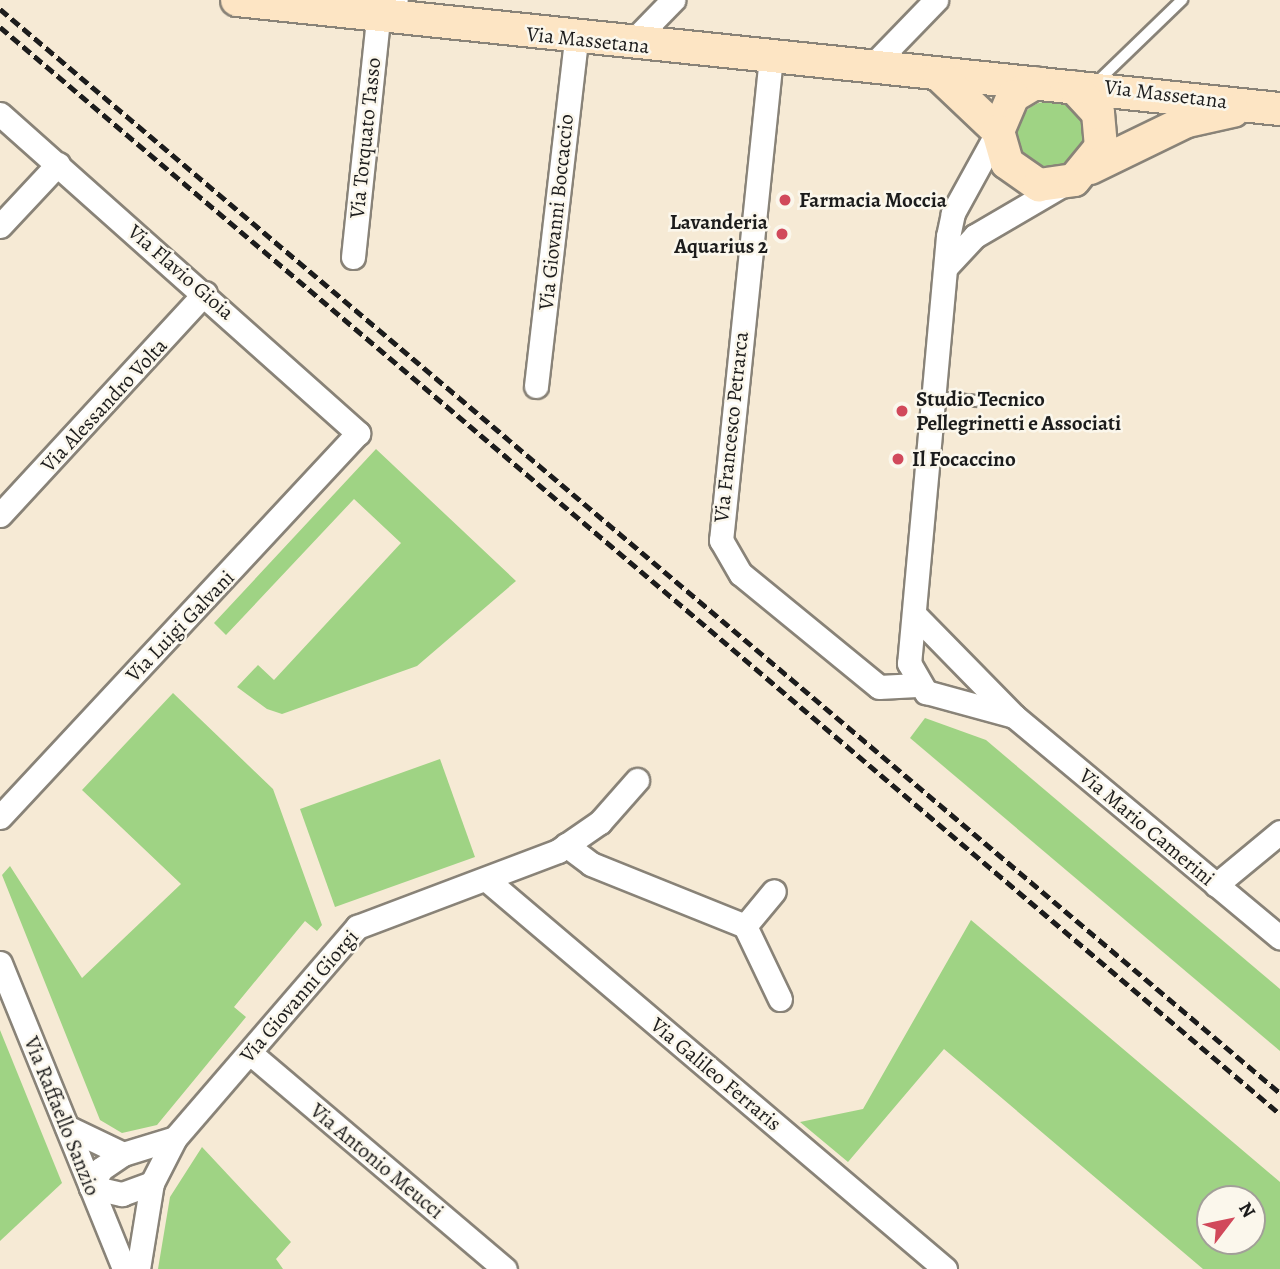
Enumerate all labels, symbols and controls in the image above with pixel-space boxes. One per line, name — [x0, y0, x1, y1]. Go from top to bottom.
street label: Via Massetana — [525, 21, 651, 59]
street label: Via Torquato Tasso — [344, 56, 386, 220]
street label: Via Massetana — [1103, 74, 1229, 114]
street label: Via Giovanni Boccaccio — [533, 113, 579, 311]
place label: Farmacia Moccia — [799, 187, 947, 213]
marker: Farmacia Moccia — [777, 192, 793, 208]
place label: Lavanderia Aquarius 2 — [670, 209, 768, 259]
street label: Via Flavio Gioia — [123, 219, 239, 325]
marker: Lavanderia Aquarius 2 — [774, 226, 790, 242]
street label: Via Francesco Petrarca — [708, 330, 754, 524]
street label: Via Alessandro Volta — [36, 333, 172, 477]
place label: Studio Tecnico Pellegrinetti e Associati — [916, 386, 1121, 436]
marker: Studio Tecnico Pellegrinetti e Associati — [894, 403, 910, 419]
place label: Il Focaccino — [912, 446, 1016, 472]
marker: Il Focaccino — [890, 451, 906, 467]
street label: Via Luigi Galvani — [120, 565, 240, 687]
street label: Via Mario Camerini — [1074, 763, 1220, 891]
street label: Via Giovanni Giorgi — [234, 924, 364, 1068]
street label: Via Galileo Ferraris — [646, 1012, 786, 1136]
street label: Via Raffaello Sanzio — [19, 1033, 105, 1199]
street label: Via Antonio Meucci — [305, 1098, 449, 1224]
north arrow — [1196, 1185, 1266, 1255]
text: N — [1232, 1197, 1262, 1223]

